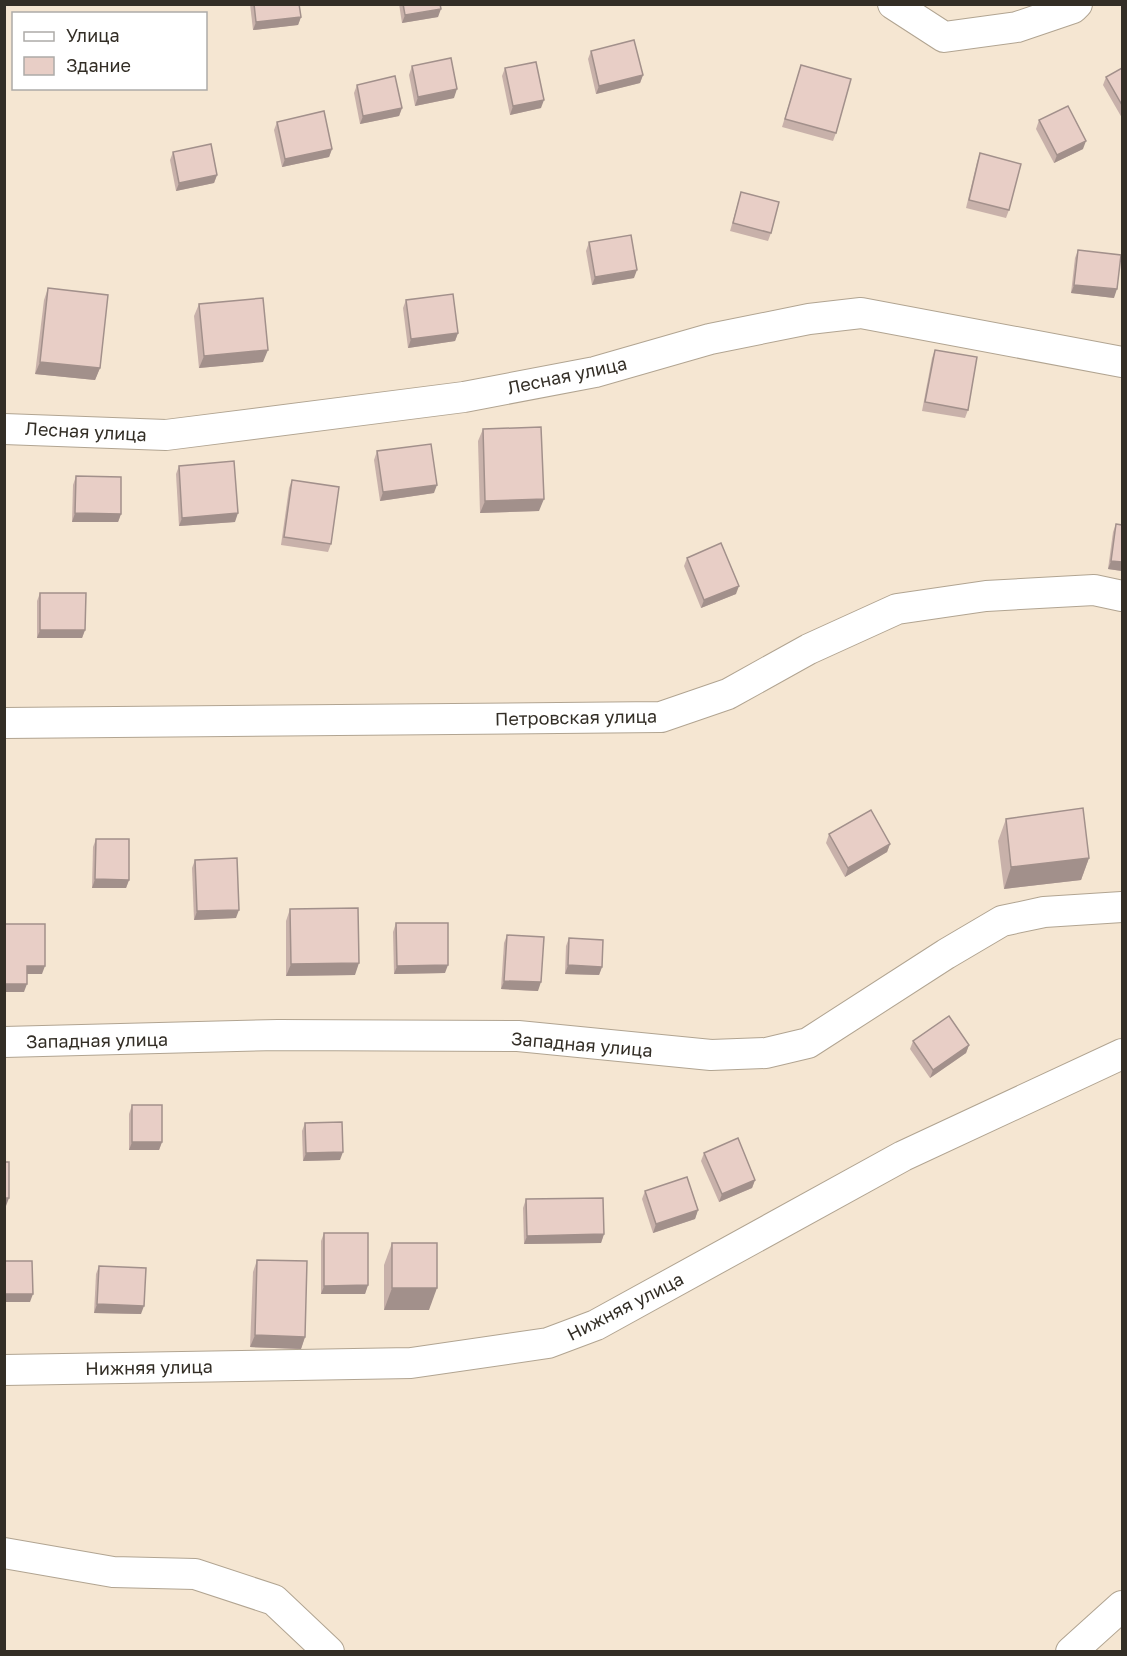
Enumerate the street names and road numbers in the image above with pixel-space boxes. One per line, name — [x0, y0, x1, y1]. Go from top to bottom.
street label: Лесная улица — [505, 352, 629, 398]
street label: Лесная улица — [25, 417, 147, 445]
street label: Петровская улица — [495, 705, 657, 729]
street label: Западная улица — [510, 1027, 654, 1061]
street label: Западная улица — [26, 1028, 168, 1052]
street label: Нижняя улица — [563, 1267, 687, 1345]
street label: Нижняя улица — [85, 1355, 213, 1379]

